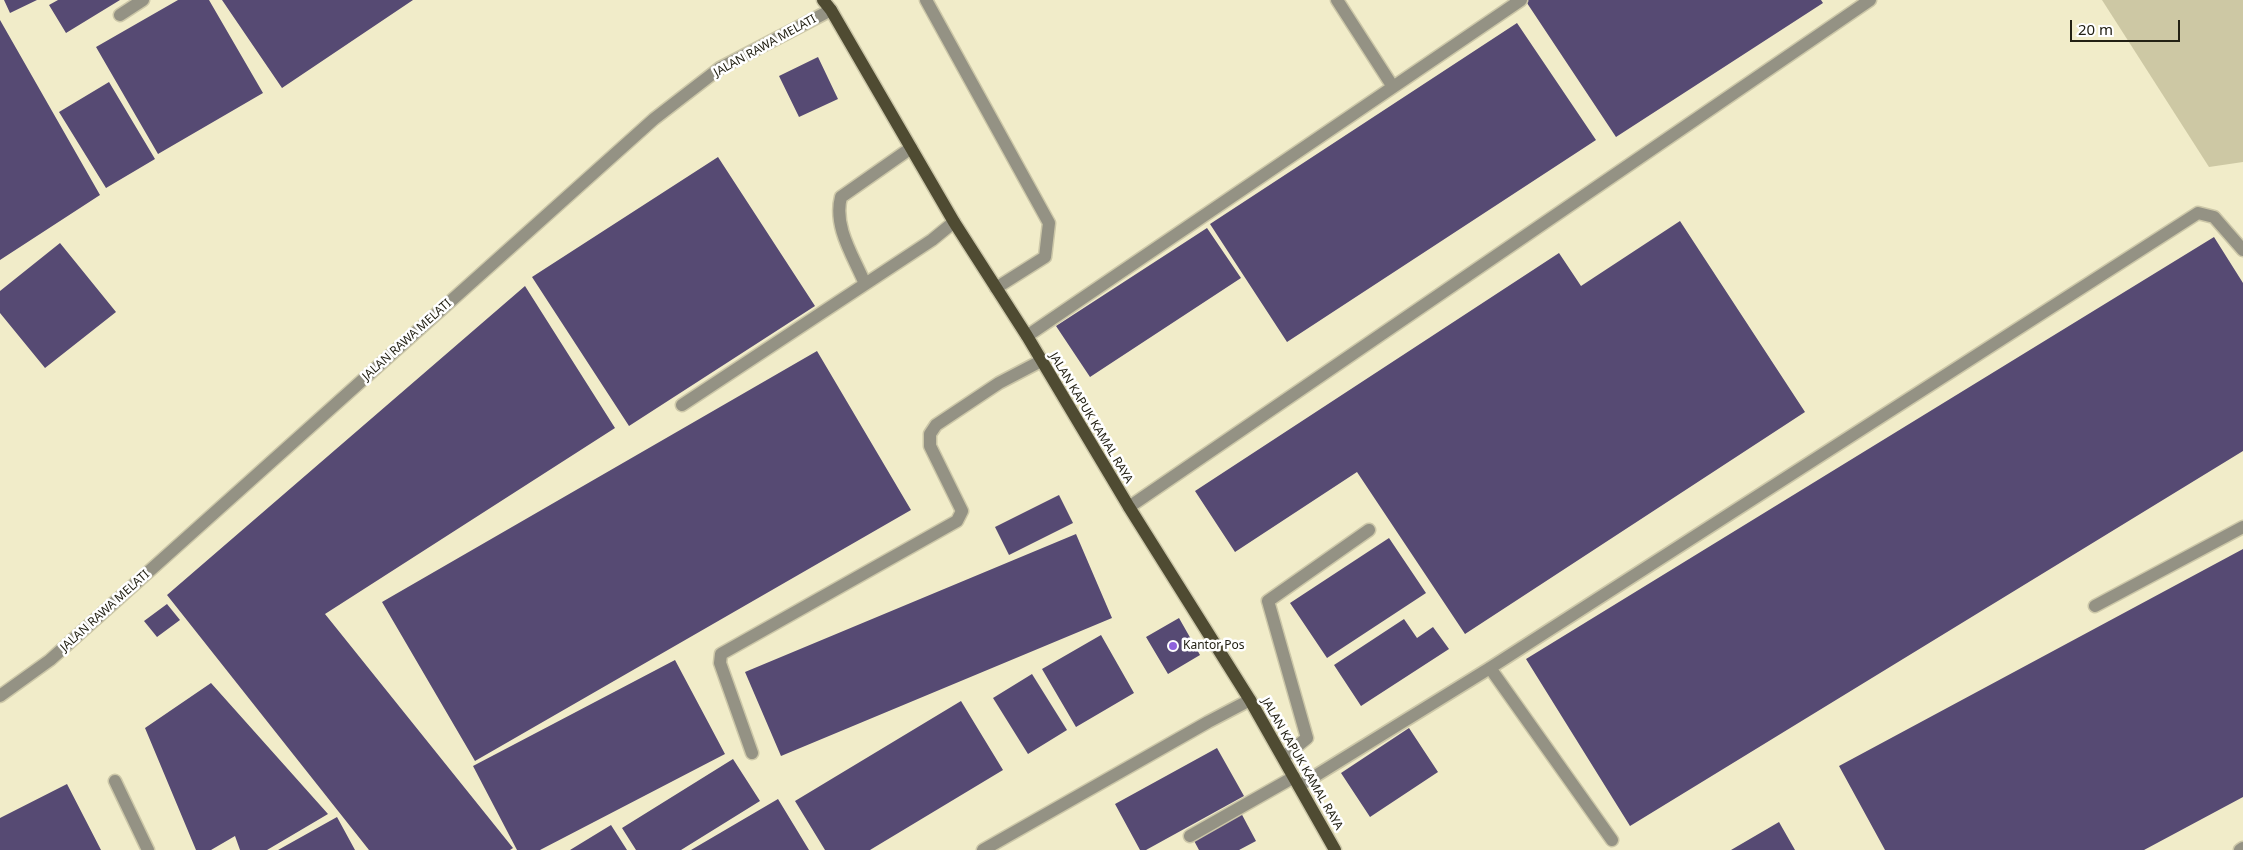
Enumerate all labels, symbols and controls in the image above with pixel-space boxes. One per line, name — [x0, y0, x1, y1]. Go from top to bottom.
scale bar — [2073, 10, 2183, 42]
street label: JALAN RAWA MELATI — [711, 12, 819, 80]
text: 20 m — [2078, 19, 2113, 39]
street label: JALAN RAWA MELATI — [360, 296, 454, 384]
street label: JALAN KAPUK KAMAL RAYA — [1046, 350, 1136, 486]
street label: JALAN RAWA MELATI — [58, 567, 152, 655]
place label: Kantor Pos — [1183, 639, 1245, 653]
marker: Kantor Pos — [1167, 640, 1179, 652]
street label: JALAN KAPUK KAMAL RAYA — [1258, 695, 1346, 833]

